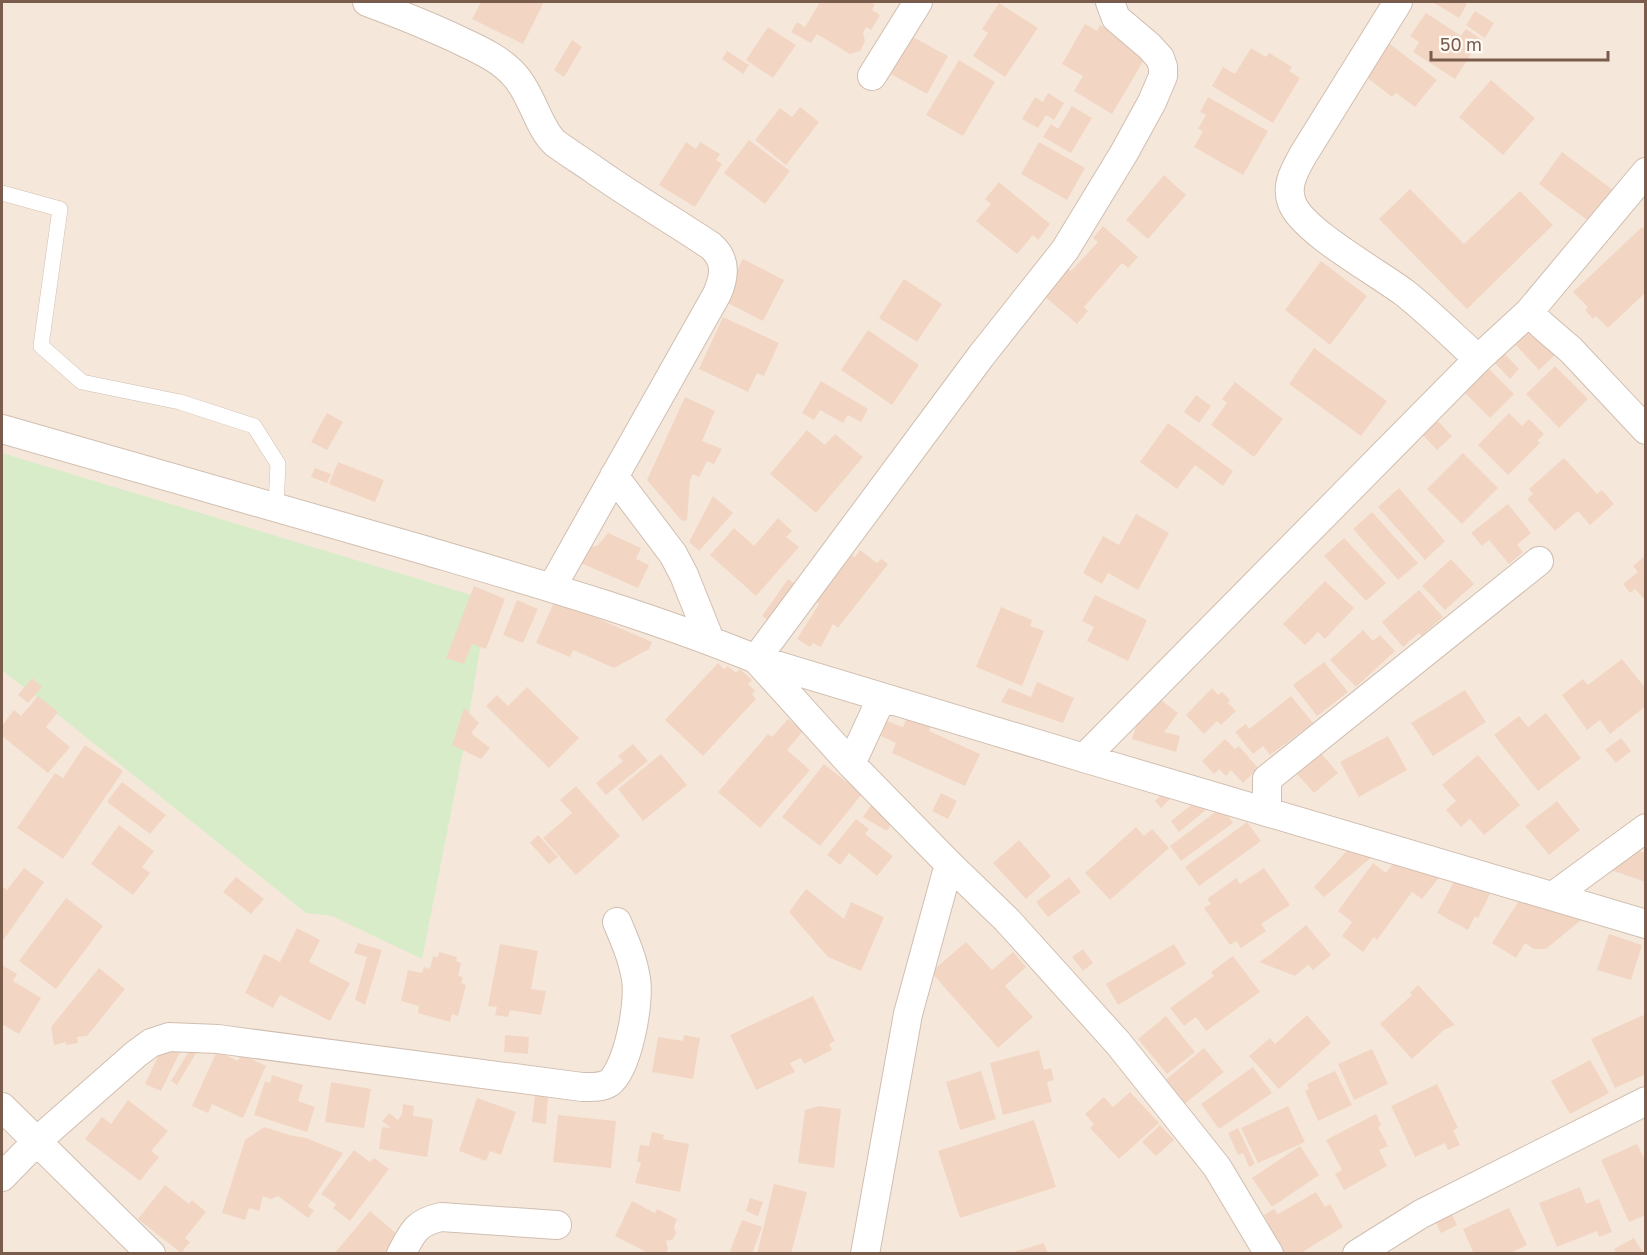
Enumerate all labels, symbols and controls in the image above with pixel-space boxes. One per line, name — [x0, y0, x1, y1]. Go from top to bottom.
scale bar — [1431, 24, 1608, 62]
text: 50 m — [1440, 33, 1482, 55]

